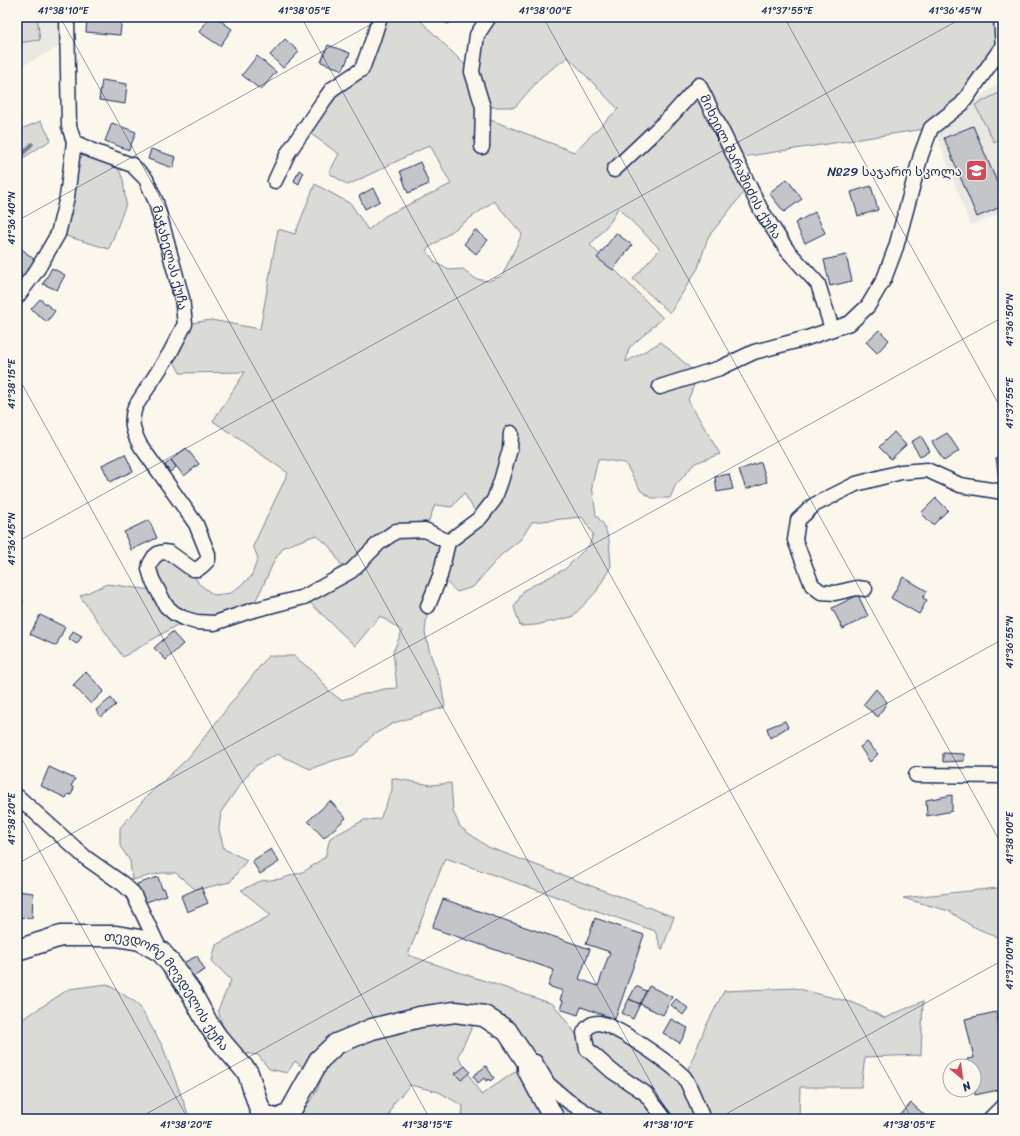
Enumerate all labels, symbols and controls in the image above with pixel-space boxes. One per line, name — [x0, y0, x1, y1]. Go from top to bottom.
text: 41°38'10"E — [38, 2, 90, 20]
text: 41°38'05"E — [278, 2, 332, 20]
text: 41°38'00"E — [519, 2, 573, 20]
text: 41°37'55"E — [761, 2, 814, 20]
text: 41°36'45"N — [928, 2, 982, 20]
street label: მიხეილ შარაშიძის ქუჩა — [693, 90, 788, 244]
school or university icon: №29 საჯარო სკოლა — [964, 158, 990, 184]
place label: №29 საჯარო სკოლა — [827, 160, 962, 183]
text: 41°36'40"N — [3, 191, 21, 245]
street label: მაჭახელას ქუჩა — [145, 203, 194, 311]
text: 41°36'50"N — [1001, 293, 1019, 347]
text: 41°38'15"E — [3, 357, 21, 409]
text: 41°37'55"E — [1001, 376, 1019, 429]
text: 41°36'45"N — [3, 512, 21, 566]
text: 41°36'55"N — [1001, 615, 1019, 669]
text: 41°38'20"E — [3, 792, 21, 845]
text: 41°38'00"E — [1001, 810, 1019, 864]
street label: თევდორე მღვდელის ქუჩა — [104, 925, 235, 1056]
text: 41°37'00"N — [1001, 936, 1019, 990]
north arrow — [942, 1058, 982, 1098]
text: N — [958, 1076, 975, 1097]
text: 41°38'20"E — [160, 1116, 213, 1134]
text: 41°38'15"E — [402, 1116, 454, 1134]
text: 41°38'10"E — [643, 1116, 695, 1134]
text: 41°38'05"E — [883, 1116, 937, 1134]

